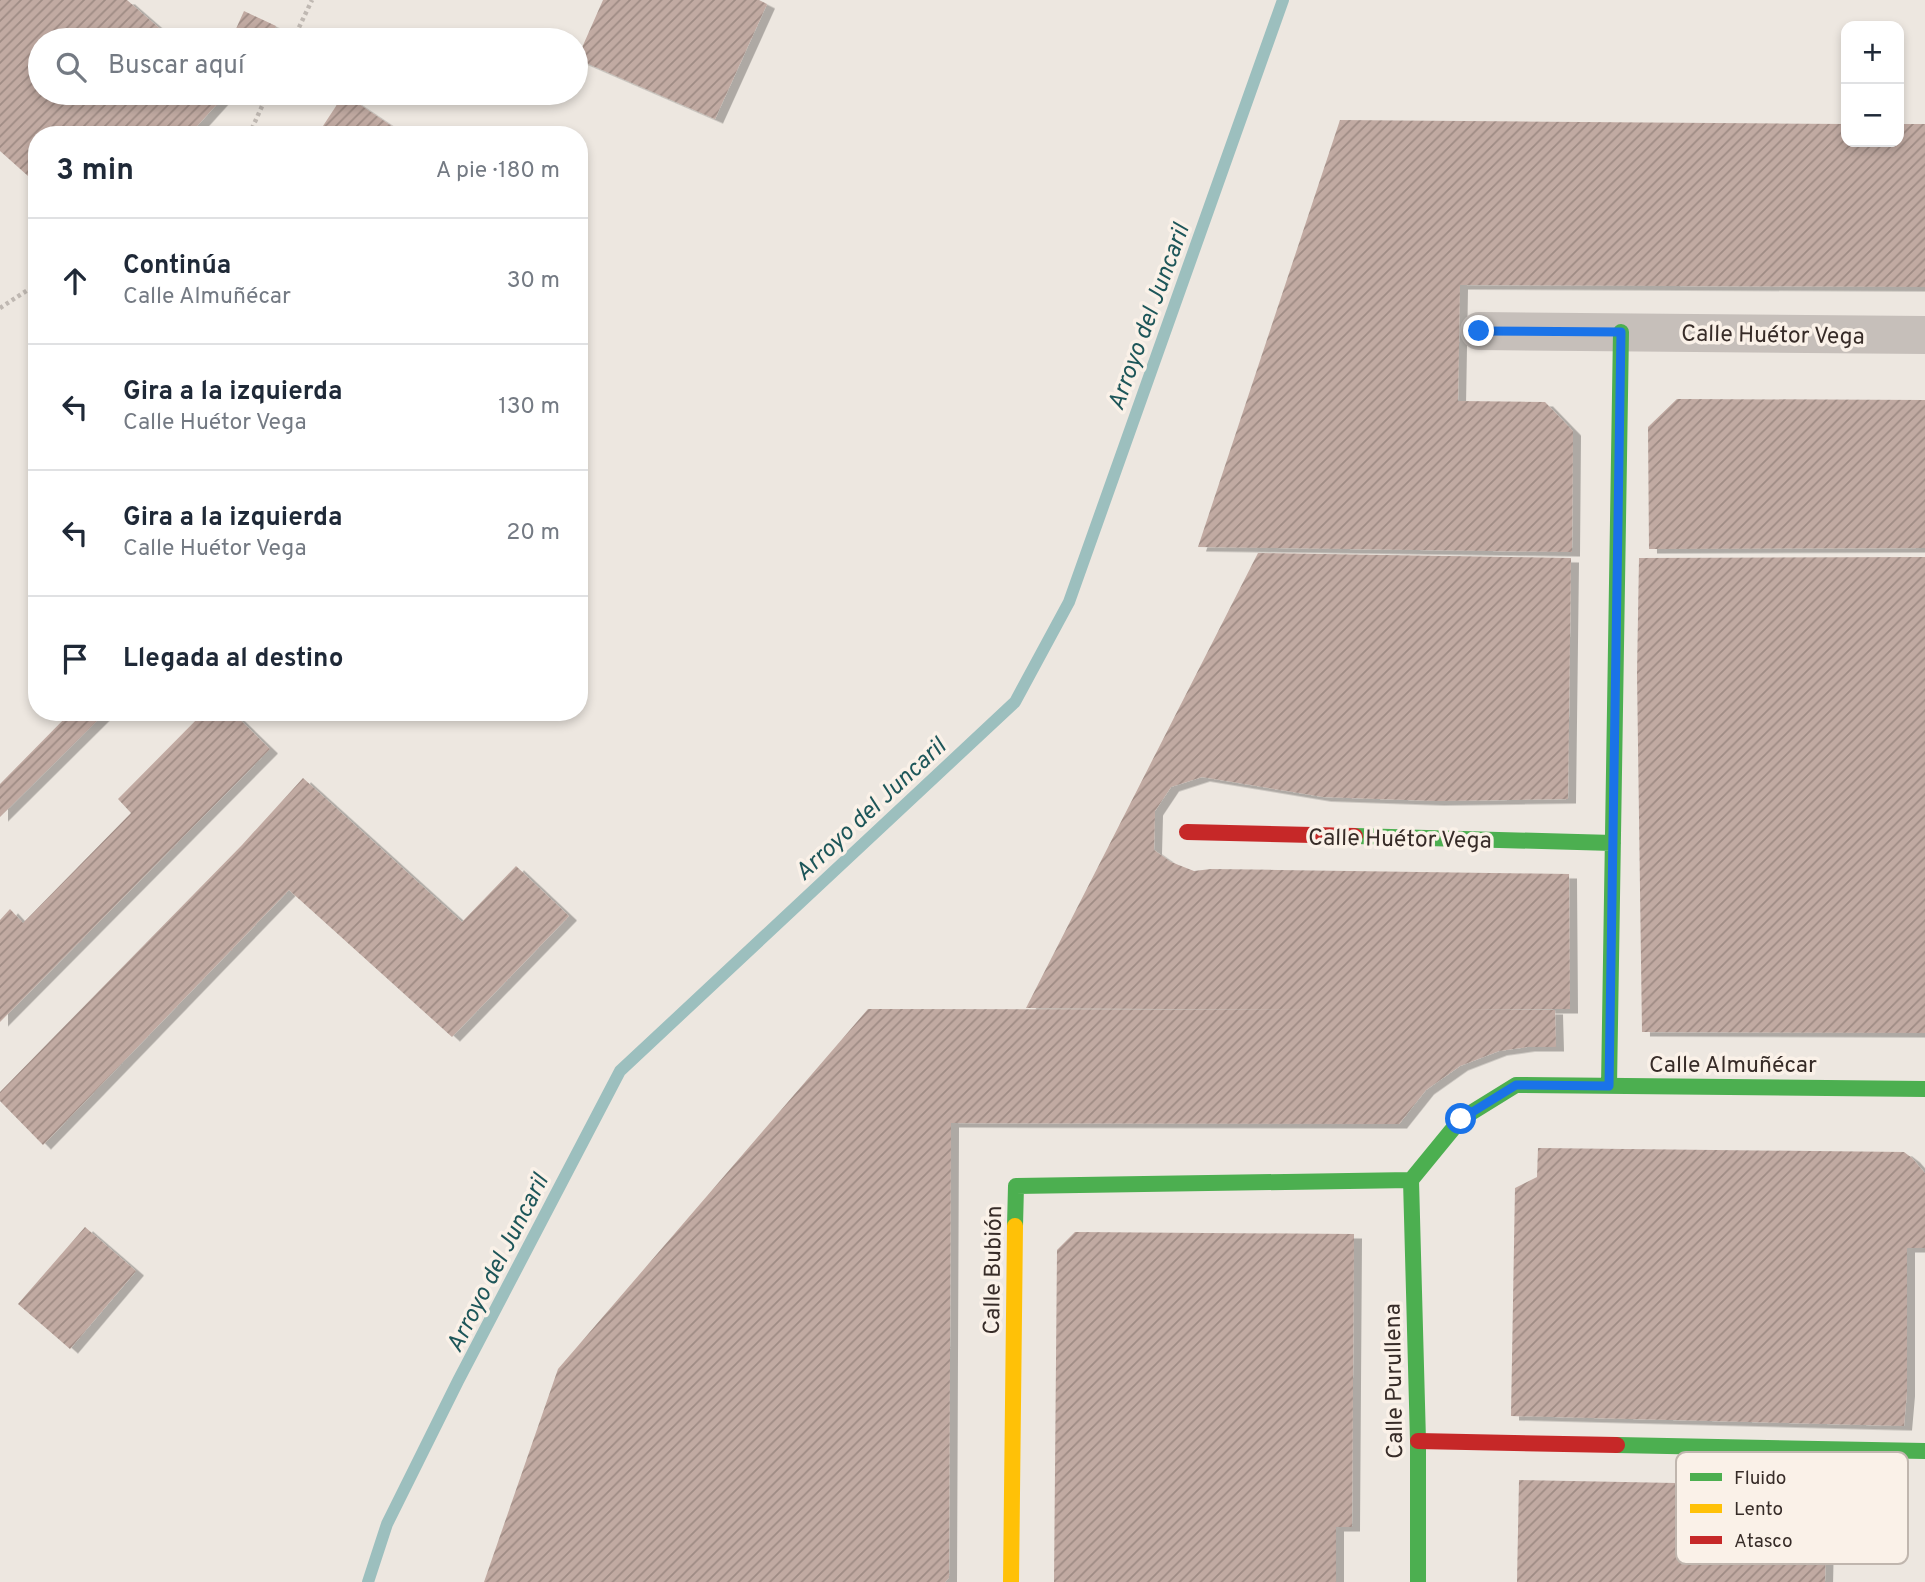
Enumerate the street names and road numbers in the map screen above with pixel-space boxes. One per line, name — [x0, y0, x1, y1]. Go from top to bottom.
street label: Calle Huétor Vega — [1681, 320, 1865, 353]
street label: Calle Huétor Vega — [1308, 824, 1492, 857]
street label: Calle Almuñécar — [1649, 1052, 1817, 1081]
street label: Calle Bubión — [979, 1205, 1010, 1335]
street label: Calle Purullena — [1380, 1303, 1411, 1459]

